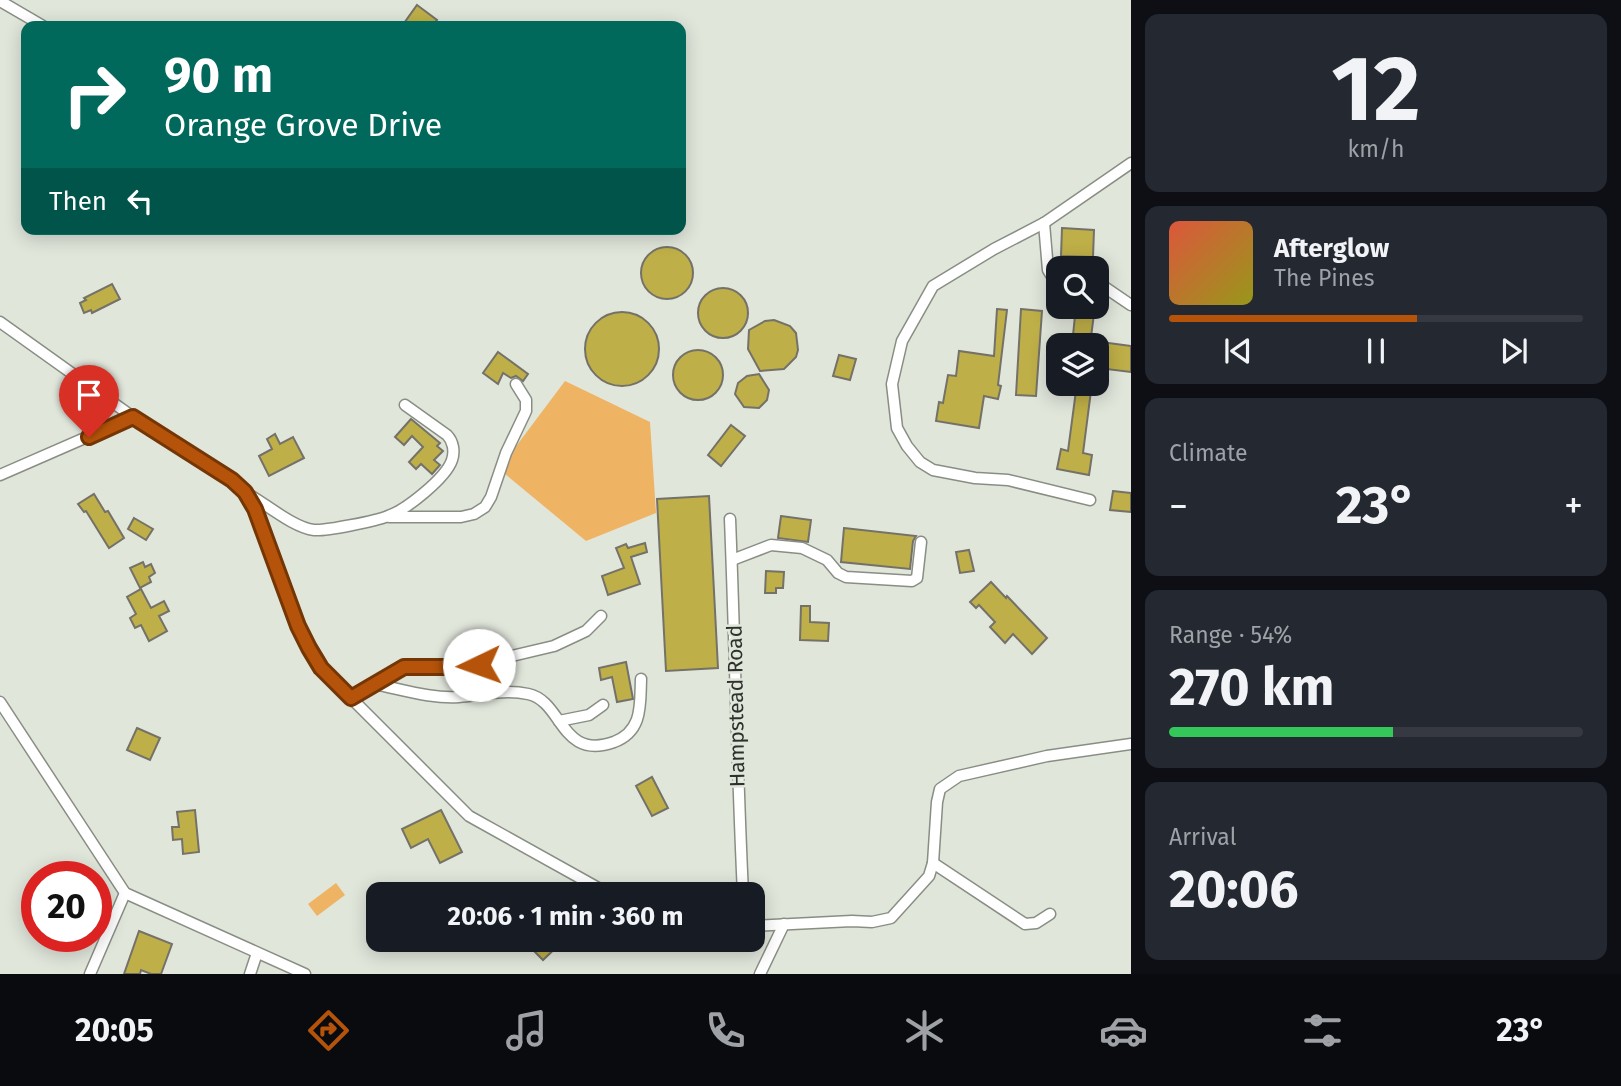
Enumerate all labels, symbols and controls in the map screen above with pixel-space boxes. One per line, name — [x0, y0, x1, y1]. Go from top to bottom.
text: 12 — [1331, 35, 1421, 144]
text: 90 m — [164, 46, 273, 105]
icon: right — [49, 49, 140, 140]
text: Orange Grove Drive — [164, 106, 442, 144]
text: km/h — [1348, 135, 1404, 163]
icon: left — [121, 182, 159, 220]
text: Then — [49, 186, 107, 217]
text: Afterglow — [1274, 233, 1389, 264]
map controls — [1046, 256, 1109, 396]
button: search — [1046, 256, 1109, 319]
text: The Pines — [1274, 264, 1375, 292]
icon: previous — [1219, 332, 1257, 370]
icon: pause — [1357, 332, 1395, 370]
icon: next — [1495, 332, 1533, 370]
button: layers — [1046, 333, 1109, 396]
pin — [59, 365, 119, 437]
icon: arrive — [70, 376, 108, 414]
text: Climate — [1169, 439, 1248, 467]
text: 23° — [1336, 474, 1416, 537]
text: − — [1169, 483, 1188, 529]
text: + — [1564, 483, 1583, 529]
text: Range · 54% — [1169, 621, 1292, 649]
street label: Hampstead Road — [722, 625, 750, 787]
position arrow — [442, 628, 516, 702]
text: 270 km — [1169, 656, 1335, 719]
text: Arrival — [1169, 823, 1236, 851]
text: 20:06 — [1169, 858, 1299, 921]
speed limit sign: 20 — [21, 861, 112, 952]
text: 20:06 · 1 min · 360 m — [448, 901, 683, 932]
icon: directions — [304, 1006, 353, 1055]
icon: music — [502, 1006, 551, 1055]
icon: phone — [701, 1006, 750, 1055]
icon: climate — [900, 1006, 949, 1055]
icon: car — [1099, 1006, 1148, 1055]
icon: filters — [1298, 1006, 1347, 1055]
text: 20:05 — [75, 1011, 154, 1049]
text: 23° — [1496, 1011, 1546, 1049]

